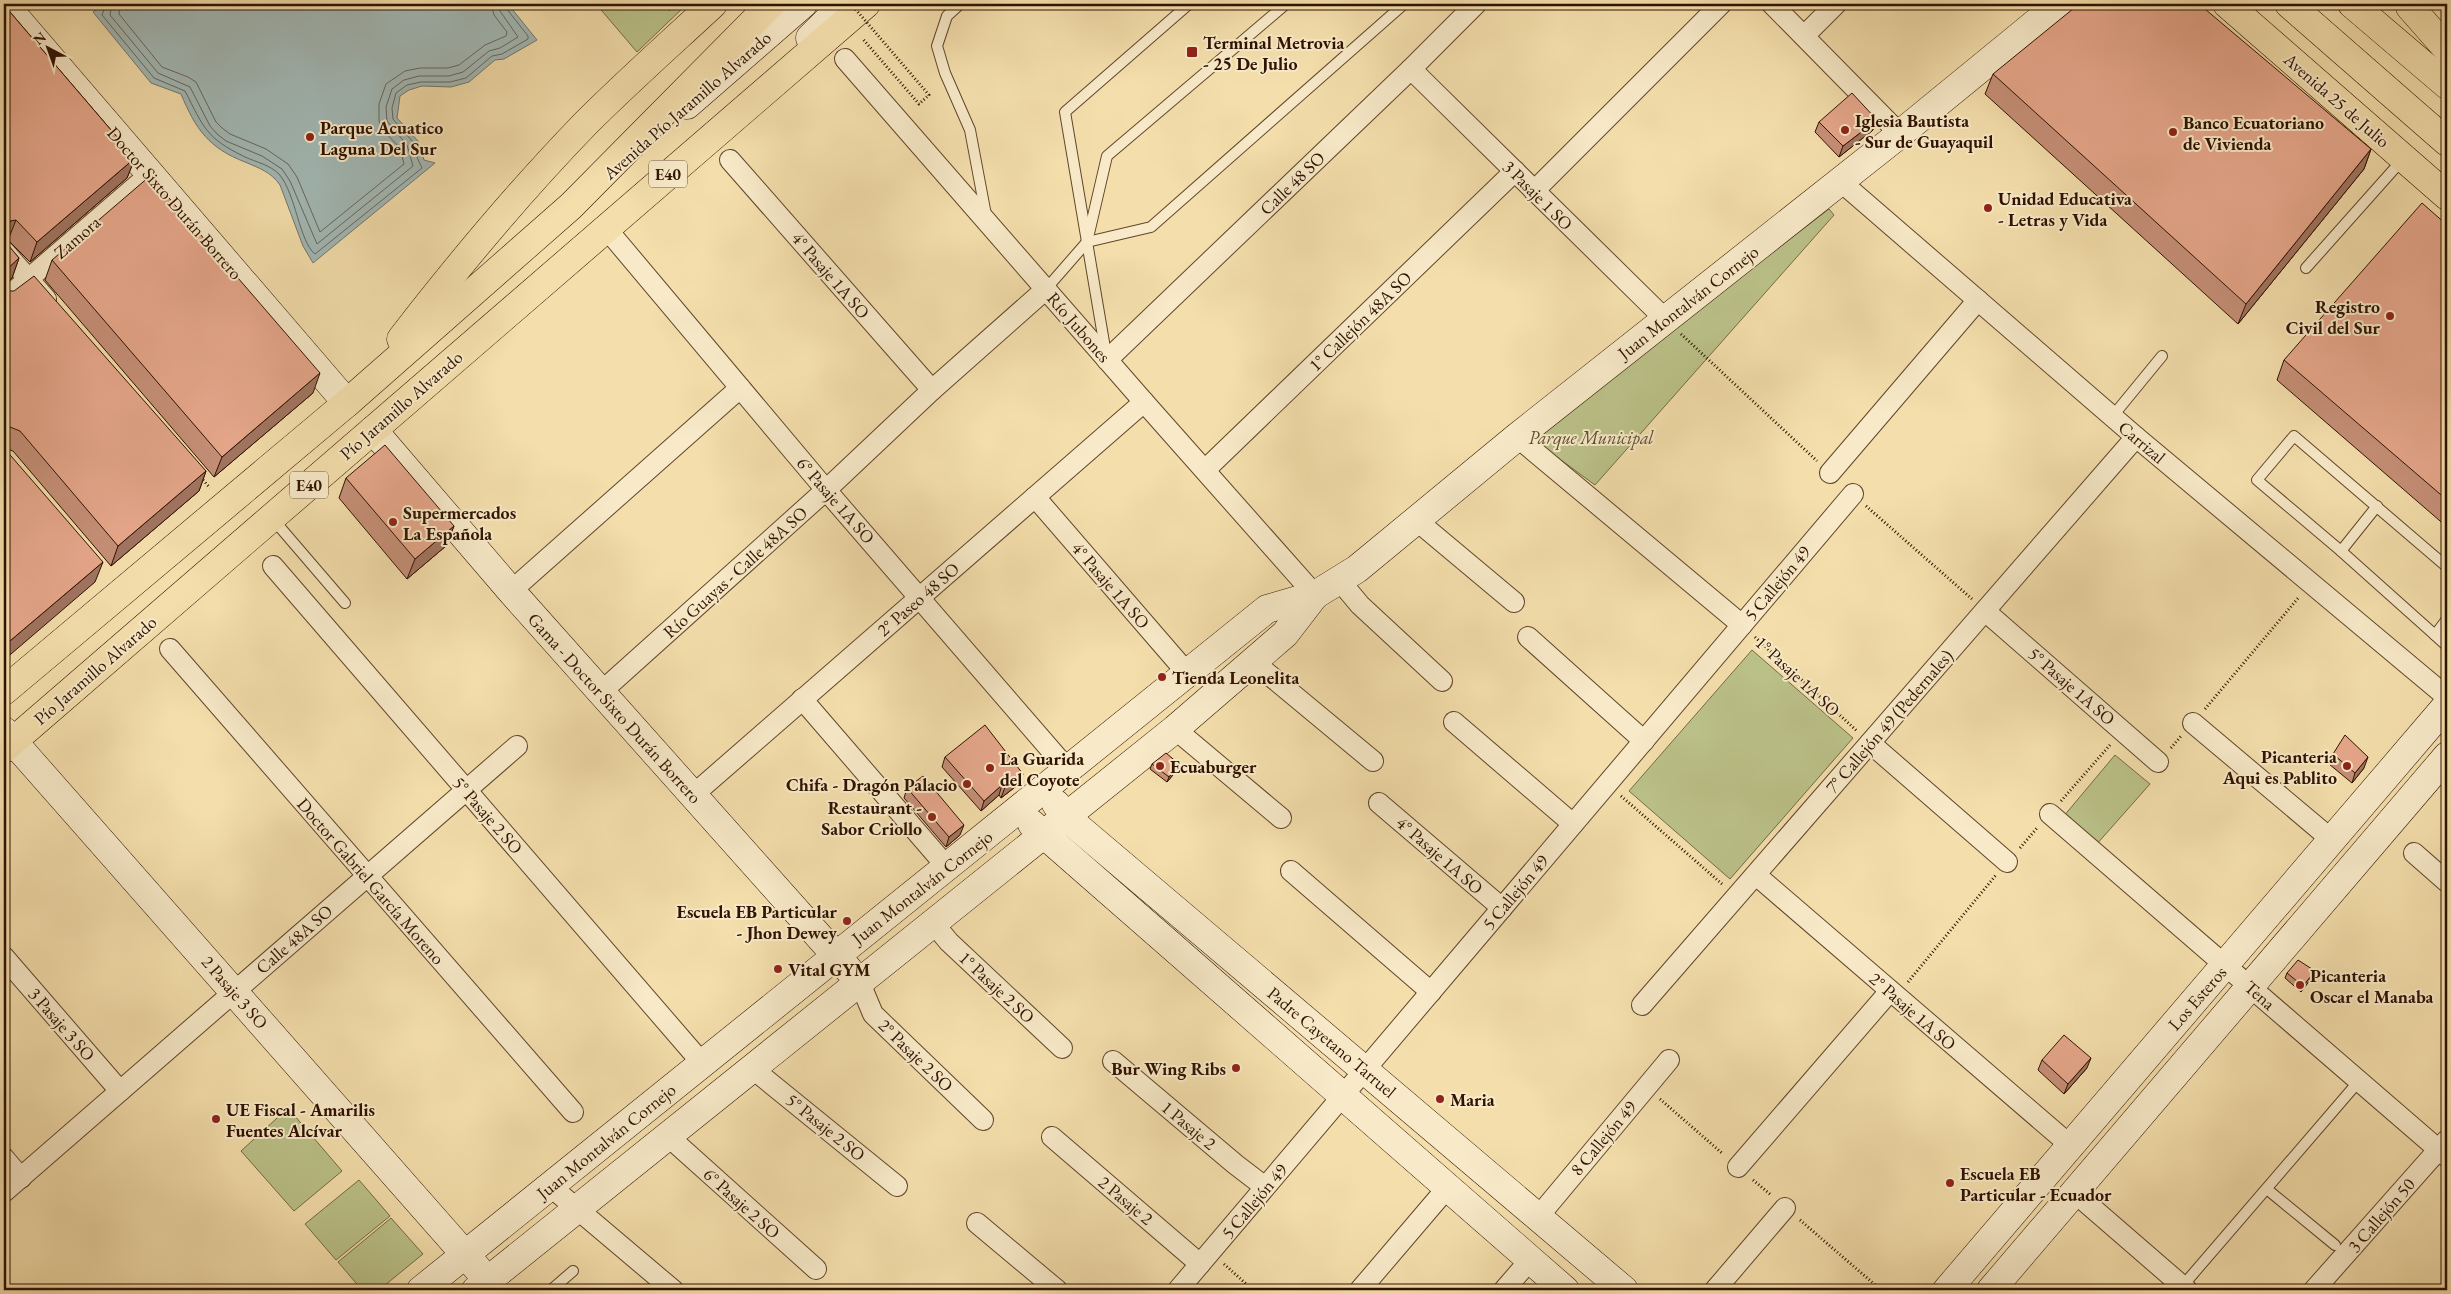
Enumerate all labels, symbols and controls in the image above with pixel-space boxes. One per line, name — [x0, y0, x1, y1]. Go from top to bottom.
north arrow — [22, 22, 72, 72]
street label: Avenida Pío Jaramillo Alvarado — [598, 26, 776, 185]
text: N — [29, 27, 50, 49]
place label: Terminal Metrovia - 25 De Julio — [1203, 31, 1344, 75]
marker: Terminal Metrovia - 25 De Julio — [1185, 45, 1199, 59]
street label: Avenida 25 de Julio — [2278, 47, 2395, 152]
place label: Iglesia Bautista - Sur de Guayaquil — [1855, 109, 1993, 153]
place label: Banco Ecuatoriano de Vivienda — [2183, 111, 2324, 155]
place label: Parque Acuatico Laguna Del Sur — [320, 116, 443, 160]
street label: Doctor Sixto Durán Borrero — [102, 122, 248, 284]
marker: Iglesia Bautista - Sur de Guayaquil — [1839, 124, 1851, 136]
marker: Banco Ecuatoriano de Vivienda — [2167, 126, 2179, 138]
marker: Parque Acuatico Laguna Del Sur — [304, 131, 316, 143]
street label: Calle 48 SO — [1254, 146, 1330, 220]
street label: 3 Pasaje 1 SO — [1498, 155, 1578, 235]
road number: E40 — [649, 160, 687, 188]
place label: Unidad Educativa - Letras y Vida — [1998, 187, 2132, 231]
marker: Unidad Educativa - Letras y Vida — [1982, 202, 1994, 214]
street label: Zamora — [49, 210, 106, 263]
street label: 4° Pasaje 1A SO — [787, 227, 875, 323]
street label: Juan Montalván Cornejo — [1611, 240, 1763, 365]
street label: 1° Callejón 48A SO — [1304, 266, 1416, 376]
street label: Río Jubones — [1042, 287, 1116, 367]
place label: Registro Civil del Sur — [2286, 295, 2381, 339]
marker: Registro Civil del Sur — [2384, 310, 2396, 322]
street label: Pío Jaramillo Alvarado — [335, 345, 467, 465]
street label: Carrizal — [2114, 416, 2170, 468]
park label: Parque Municipal — [1528, 426, 1654, 451]
street label: 6° Pasaje 1A SO — [792, 452, 880, 548]
road number: E40 — [290, 472, 328, 498]
place label: Supermercados La Española — [403, 501, 516, 545]
street label: Río Guayas - Calle 48A SO — [658, 501, 812, 643]
marker: Supermercados La Española — [387, 516, 399, 528]
street label: 4° Pasaje 1A SO — [1067, 537, 1155, 633]
street label: 5 Callejón 49 — [1739, 540, 1815, 625]
street label: 2° Paseo 48 SO — [872, 557, 964, 641]
street label: Gama - Doctor Sixto Durán Borrero — [523, 608, 707, 808]
street label: Pío Jaramillo Alvarado — [29, 610, 161, 730]
street label: 1° Pasaje 1A SO — [1751, 631, 1845, 721]
street label: 5° Pasaje 1A SO — [2024, 642, 2120, 730]
street label: 7° Callejón 49 (Pedernales) — [1820, 644, 1958, 798]
place label: Tienda Leonelita — [1172, 666, 1300, 689]
marker: Tienda Leonelita — [1156, 671, 1168, 683]
place label: Picanteria Aqui es Pablito — [2222, 745, 2337, 789]
place label: La Guarida del Coyote — [1000, 747, 1084, 791]
place label: Ecuaburger — [1170, 755, 1257, 778]
marker: Ecuaburger — [1154, 760, 1166, 772]
marker: Picanteria Aqui es Pablito — [2341, 760, 2353, 772]
marker: La Guarida del Coyote — [984, 762, 996, 774]
street label: 5° Pasaje 2 SO — [448, 771, 528, 859]
place label: Chifa - Dragón Palacio — [786, 773, 957, 796]
marker: Chifa - Dragón Palacio — [961, 778, 973, 790]
street label: Doctor Gabriel García Moreno — [292, 793, 450, 969]
place label: Restaurant - Sabor Criollo — [821, 796, 922, 840]
marker: Restaurant - Sabor Criollo — [926, 811, 938, 823]
street label: 4° Pasaje 1A SO — [1392, 811, 1488, 899]
street label: Juan Montalván Cornejo — [845, 825, 997, 950]
street label: 5 Callejón 49 — [1477, 849, 1553, 934]
street label: Calle 48A SO — [251, 899, 337, 979]
place label: Escuela EB Particular - Jhon Dewey — [677, 900, 838, 944]
marker: Escuela EB Particular - Jhon Dewey — [841, 915, 853, 927]
street label: 1° Pasaje 2 SO — [954, 946, 1040, 1028]
street label: 2 Pasaje 3 SO — [197, 950, 273, 1034]
place label: Vital GYM — [788, 958, 871, 981]
street label: Los Esteros — [2163, 961, 2231, 1035]
marker: Vital GYM — [772, 963, 784, 975]
place label: Picanteria Oscar el Manaba — [2310, 964, 2434, 1008]
street label: 2° Pasaje 1A SO — [1865, 967, 1961, 1055]
street label: Tena — [2240, 975, 2281, 1015]
marker: Picanteria Oscar el Manaba — [2294, 979, 2306, 991]
street label: Padre Cayetano Tarruel — [1263, 981, 1401, 1103]
street label: 3 Pasaje 3 SO — [24, 982, 100, 1066]
street label: 2° Pasaje 2 SO — [874, 1014, 958, 1096]
place label: Bur Wing Ribs — [1111, 1057, 1226, 1080]
marker: Bur Wing Ribs — [1230, 1062, 1242, 1074]
street label: Juan Montalván Cornejo — [530, 1078, 680, 1205]
street label: 5° Pasaje 2 SO — [782, 1088, 870, 1166]
place label: Maria — [1450, 1088, 1495, 1111]
marker: Maria — [1434, 1093, 1446, 1105]
street label: 1 Pasaje 2 — [1157, 1095, 1221, 1155]
street label: 8 Callejón 49 — [1565, 1095, 1641, 1180]
place label: UE Fiscal - Amarilis Fuentes Alcívar — [226, 1098, 375, 1142]
marker: UE Fiscal - Amarilis Fuentes Alcívar — [210, 1113, 222, 1125]
street label: 5 Callejón 49 — [1216, 1158, 1292, 1243]
street label: 6° Pasaje 2 SO — [699, 1162, 785, 1244]
place label: Escuela EB Particular - Ecuador — [1960, 1162, 2112, 1206]
street label: 2 Pasaje 2 — [1094, 1170, 1158, 1230]
street label: 3 Callejón 50 — [2342, 1173, 2420, 1257]
marker: Escuela EB Particular - Ecuador — [1944, 1177, 1956, 1189]

